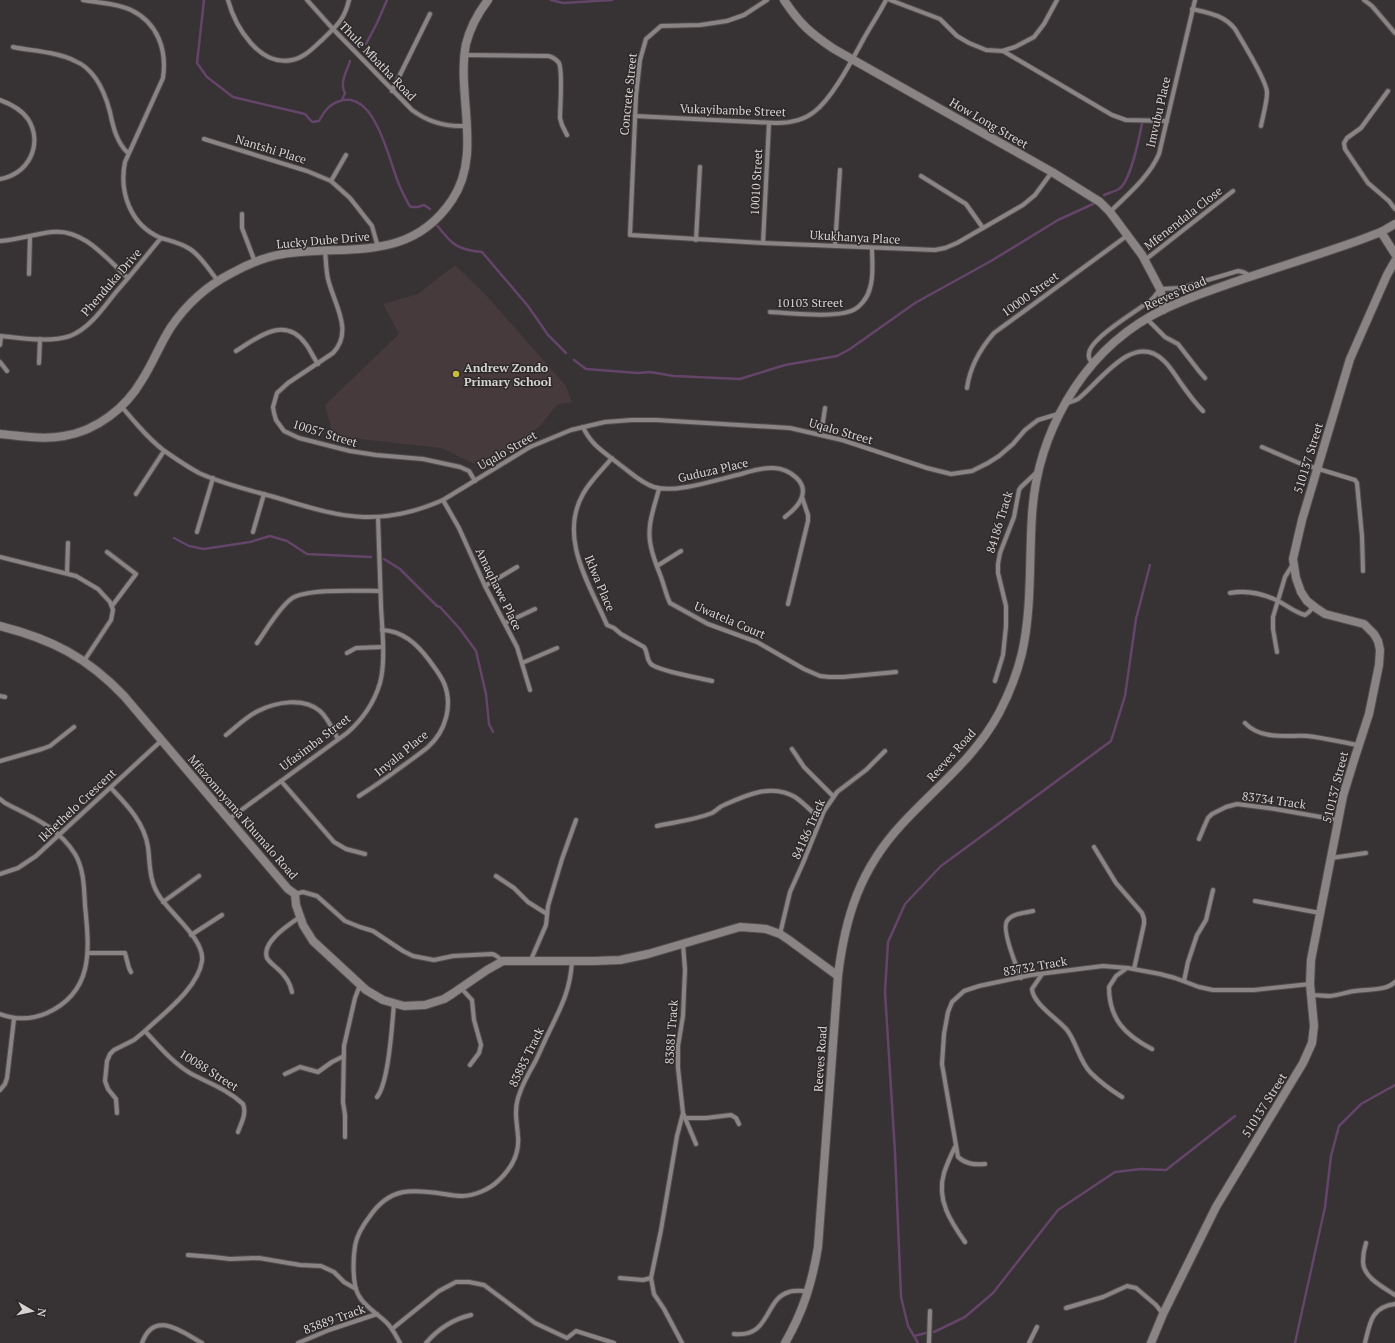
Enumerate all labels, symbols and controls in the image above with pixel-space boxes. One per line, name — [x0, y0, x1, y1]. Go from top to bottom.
street label: Thule Mbatha Road — [336, 18, 420, 104]
street label: Concrete Street — [616, 51, 640, 136]
street label: Imvubu Place — [1143, 75, 1173, 149]
street label: How Long Street — [947, 94, 1032, 152]
street label: Vukayibambe Street — [680, 101, 787, 119]
street label: Nantshi Place — [234, 131, 308, 167]
street label: 10010 Street — [747, 148, 765, 216]
street label: Mfenendala Close — [1141, 183, 1225, 253]
street label: Ukukhanya Place — [809, 227, 901, 247]
street label: Lucky Dube Drive — [276, 228, 370, 252]
street label: Phenduka Drive — [78, 245, 144, 319]
street label: 10000 Street — [999, 268, 1062, 320]
street label: Reeves Road — [1142, 273, 1209, 313]
street label: 10103 Street — [777, 295, 844, 310]
place label: Andrew Zondo Primary School — [464, 360, 552, 389]
marker: Andrew Zondo Primary School — [451, 369, 461, 379]
street label: Uqalo Street — [807, 415, 875, 447]
street label: 10057 Street — [291, 416, 360, 450]
street label: 510137 Street — [1290, 420, 1326, 495]
street label: Uqalo Street — [475, 427, 540, 473]
street label: Guduza Place — [676, 455, 750, 485]
street label: 84186 Track — [982, 488, 1016, 555]
street label: Amaqhawe Place — [473, 545, 525, 633]
street label: Iklwa Place — [581, 552, 619, 614]
street label: Uwatela Court — [692, 598, 768, 642]
street label: Ufasimba Street — [277, 710, 354, 774]
street label: Reeves Road — [923, 725, 979, 785]
street label: Inyala Place — [371, 727, 431, 779]
street label: 510137 Street — [1319, 749, 1351, 824]
street label: Mfazomnyama Khumalo Road — [185, 752, 301, 883]
street label: Ikhethelo Crescent — [35, 765, 119, 845]
street label: 83734 Track — [1241, 788, 1308, 812]
street label: 84186 Track — [788, 796, 828, 861]
street label: 83732 Track — [1002, 953, 1069, 979]
street label: 83881 Track — [661, 999, 681, 1065]
street label: 83883 Track — [505, 1024, 547, 1089]
street label: Reeves Road — [810, 1025, 830, 1092]
street label: 10088 Street — [177, 1046, 242, 1094]
street label: 510137 Street — [1238, 1069, 1290, 1140]
north arrow — [12, 1291, 52, 1331]
street label: 83889 Track — [301, 1301, 368, 1337]
text: N — [34, 1307, 49, 1318]

